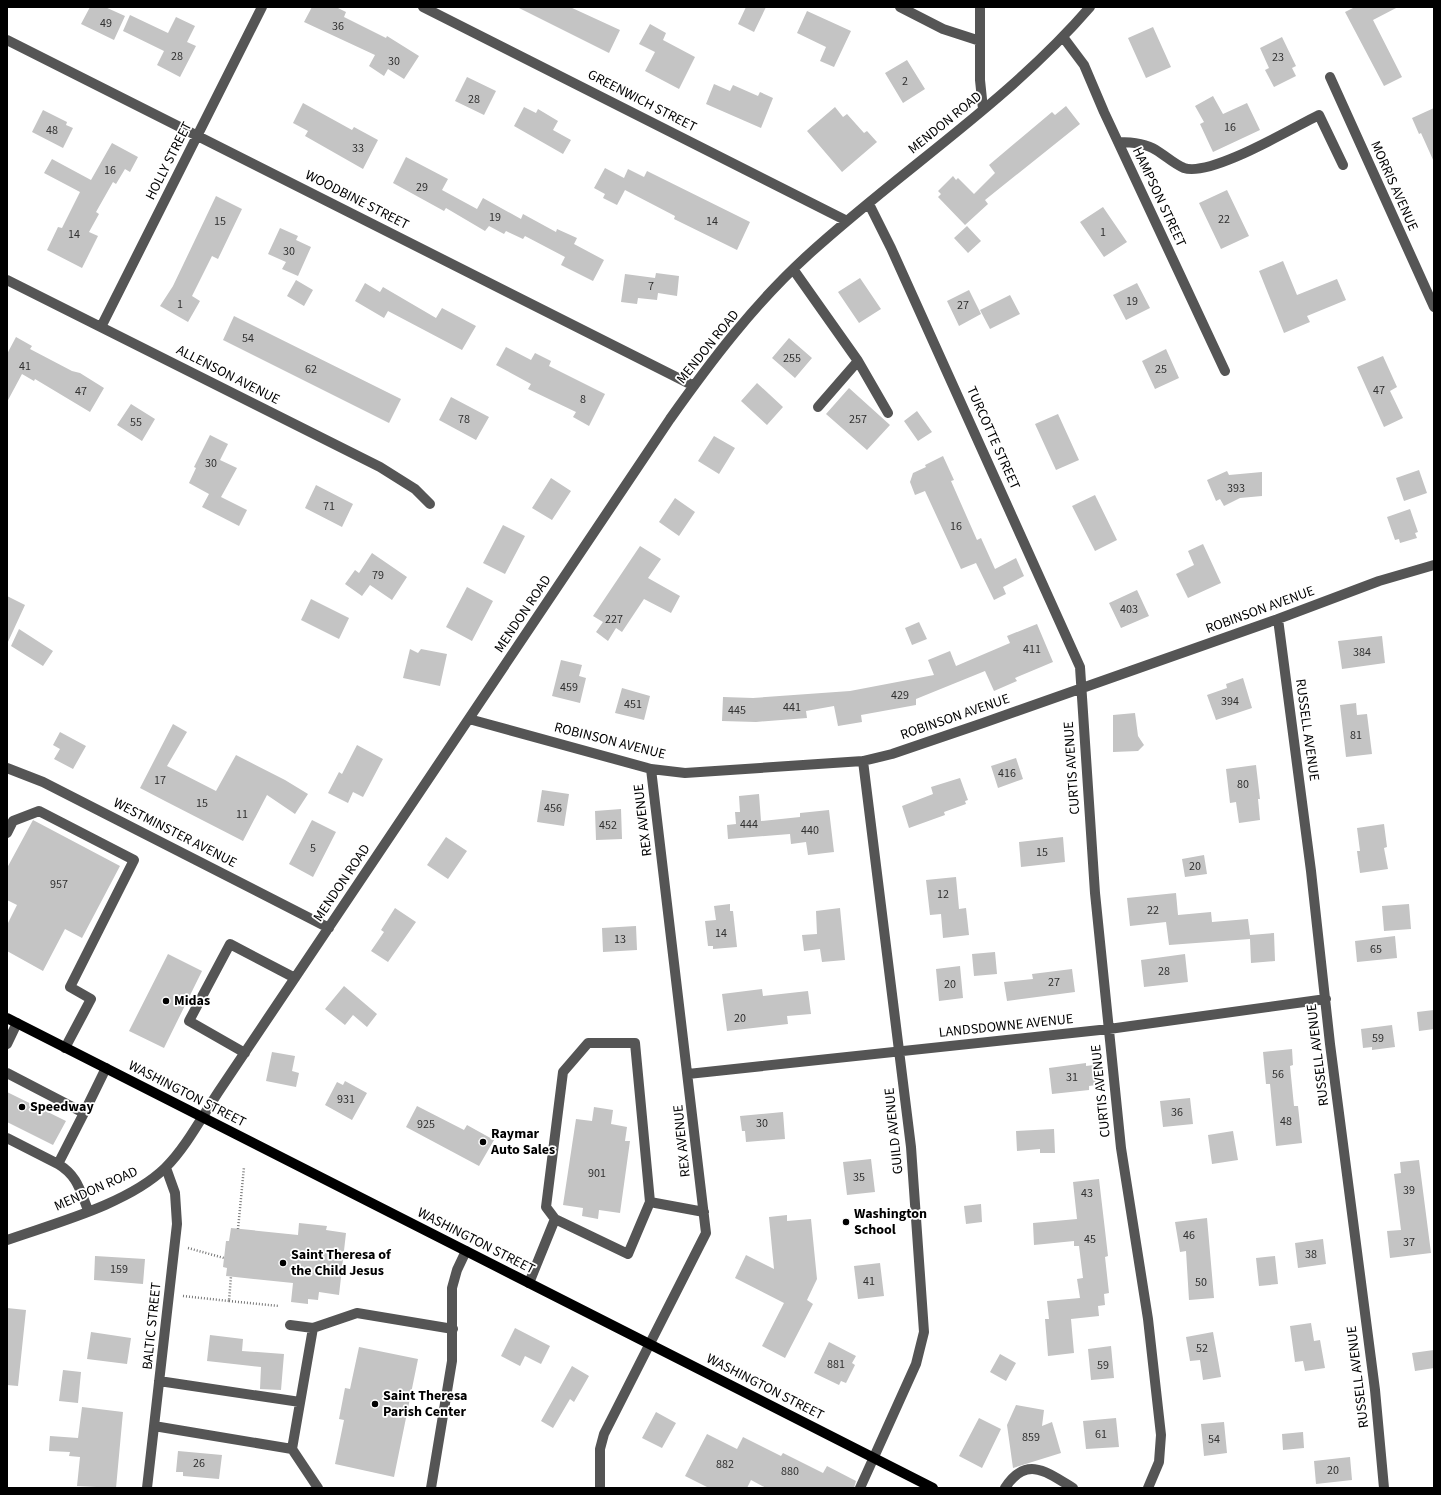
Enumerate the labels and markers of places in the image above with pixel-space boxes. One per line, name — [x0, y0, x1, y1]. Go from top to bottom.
place label: Midas — [174, 991, 210, 1011]
marker: Midas — [161, 996, 171, 1006]
place label: Speedway — [30, 1097, 94, 1117]
marker: Speedway — [17, 1102, 27, 1112]
place label: Raymar Auto Sales — [490, 1124, 555, 1160]
marker: Raymar Auto Sales — [478, 1137, 488, 1147]
place label: Washington School — [854, 1204, 927, 1240]
marker: Washington School — [841, 1217, 851, 1227]
place label: Saint Theresa of the Child Jesus — [291, 1245, 392, 1281]
marker: Saint Theresa of the Child Jesus — [278, 1258, 288, 1268]
place label: Saint Theresa Parish Center — [383, 1386, 468, 1422]
marker: Saint Theresa Parish Center — [370, 1399, 380, 1409]

